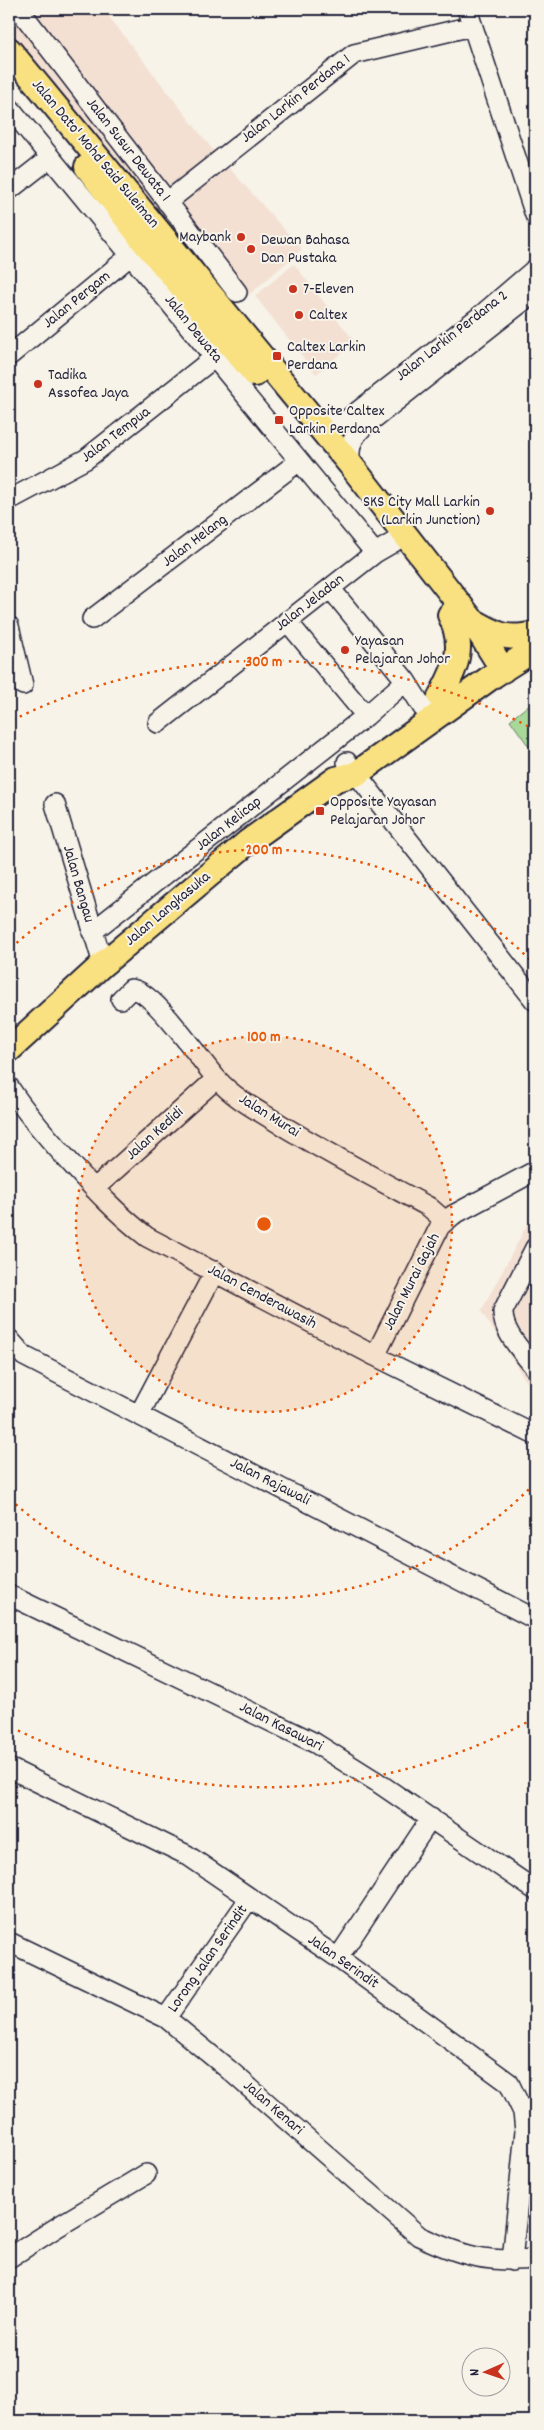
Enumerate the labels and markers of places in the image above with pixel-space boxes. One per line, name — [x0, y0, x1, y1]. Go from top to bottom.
place label: Maybank — [179, 226, 231, 249]
place label: Dewan Bahasa Dan Pustaka — [261, 229, 350, 270]
marker: Maybank — [235, 231, 247, 243]
marker: Dewan Bahasa Dan Pustaka — [245, 243, 257, 255]
place label: 7-Eleven — [303, 278, 354, 301]
marker: 7-Eleven — [287, 283, 299, 295]
place label: Caltex — [309, 304, 347, 327]
marker: Caltex — [293, 309, 305, 321]
place label: Caltex Larkin Perdana — [287, 336, 366, 377]
marker: Caltex Larkin Perdana — [271, 350, 283, 362]
place label: Tadika Assofea Jaya — [48, 364, 129, 405]
marker: Tadika Assofea Jaya — [32, 378, 44, 390]
place label: Opposite Caltex Larkin Perdana — [289, 400, 384, 441]
marker: Opposite Caltex Larkin Perdana — [273, 414, 285, 426]
place label: SKS City Mall Larkin (Larkin Junction) — [363, 491, 480, 532]
marker: SKS City Mall Larkin (Larkin Junction) — [484, 505, 496, 517]
place label: Yayasan Pelajaran Johor — [355, 630, 450, 671]
marker: Yayasan Pelajaran Johor — [339, 644, 351, 656]
place label: Opposite Yayasan Pelajaran Johor — [330, 791, 436, 832]
marker: Opposite Yayasan Pelajaran Johor — [314, 805, 326, 817]
centre of rings — [255, 1215, 273, 1233]

